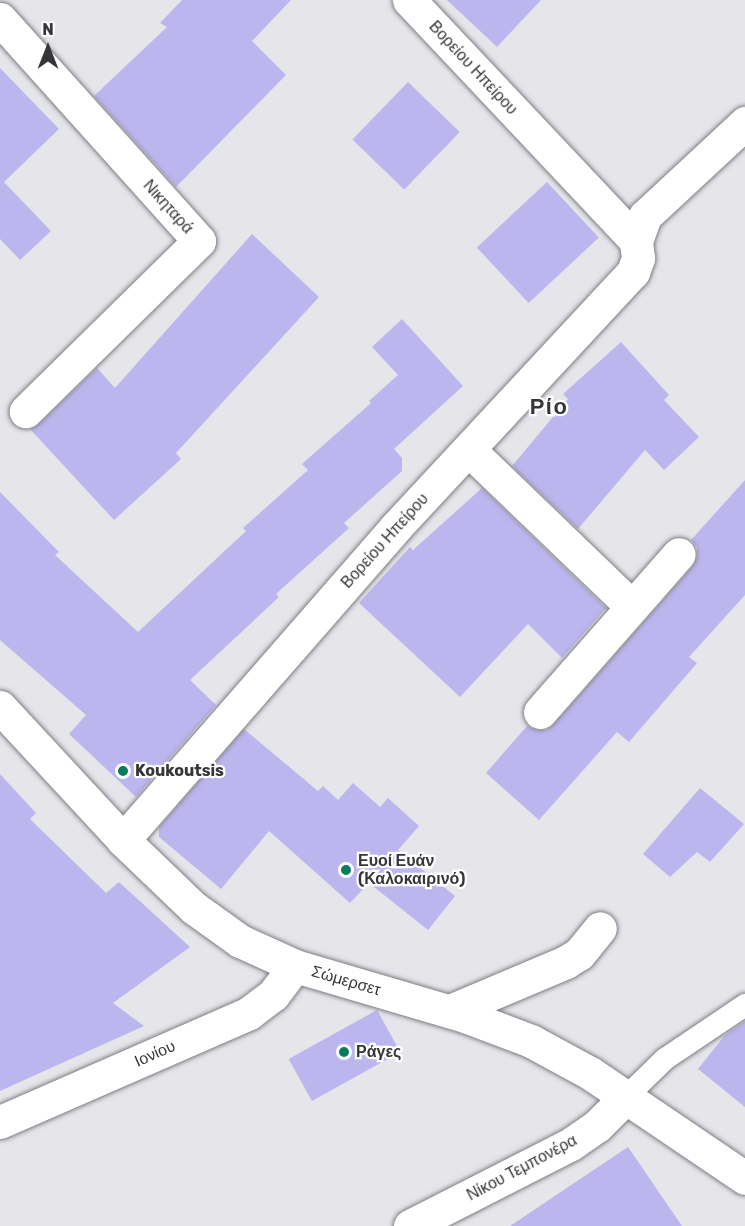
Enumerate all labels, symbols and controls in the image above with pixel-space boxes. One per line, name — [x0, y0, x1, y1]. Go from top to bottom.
street label: Βορείου Ηπείρου — [425, 17, 521, 119]
north arrow — [18, 18, 78, 78]
text: N — [42, 20, 54, 39]
street label: Νικηταρά — [139, 176, 197, 238]
district label: Ρίο — [530, 394, 568, 420]
street label: Βορείου Ηπείρου — [337, 490, 433, 592]
place label: Koukoutsis — [135, 761, 224, 781]
marker: Koukoutsis — [116, 764, 130, 778]
place label: Ευοί Ευάν (Καλοκαιρινό) — [358, 851, 465, 889]
marker: Ευοί Ευάν (Καλοκαιρινό) — [339, 863, 353, 877]
street label: Σώμερσετ — [309, 962, 383, 1000]
street label: Ιονίου — [132, 1037, 178, 1071]
place label: Ράγες — [356, 1042, 401, 1062]
marker: Ράγες — [337, 1045, 351, 1059]
street label: Νίκου Τεμπονέρα — [464, 1131, 580, 1205]

